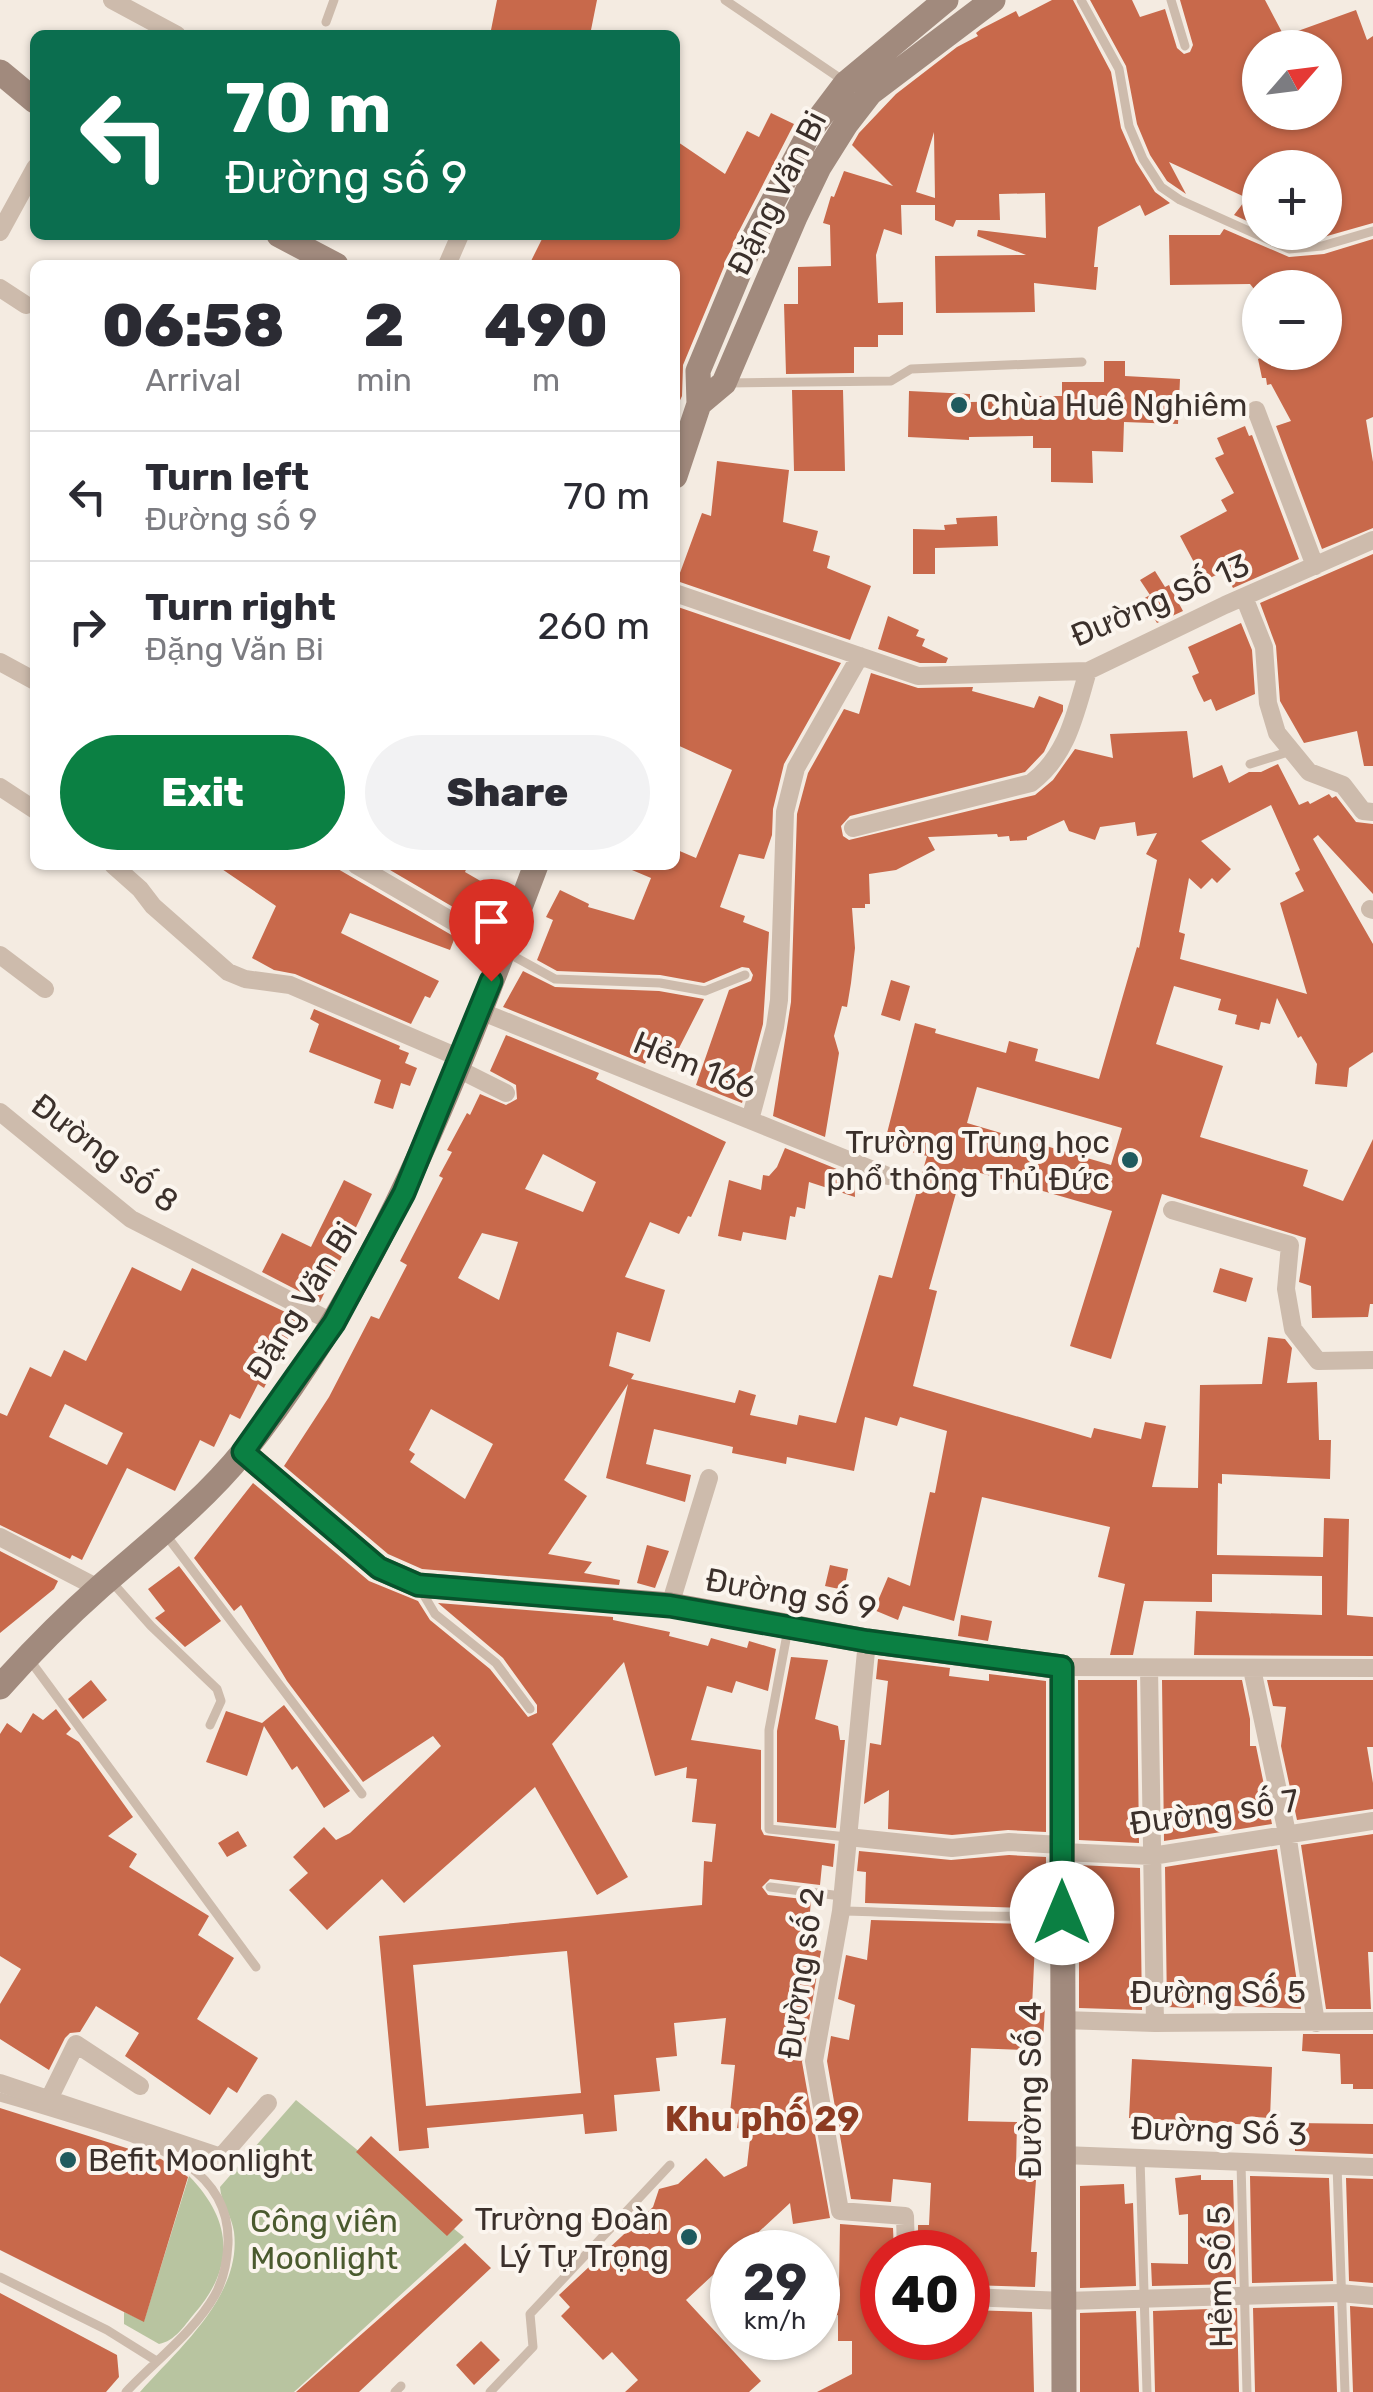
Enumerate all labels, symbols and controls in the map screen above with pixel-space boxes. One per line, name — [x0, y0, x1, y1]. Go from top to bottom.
north arrow — [1242, 30, 1342, 130]
map controls — [1242, 30, 1342, 370]
text: 70 m — [225, 67, 392, 150]
icon: left — [60, 70, 190, 200]
street label: Đặng Văn Bi — [719, 105, 835, 281]
button: + — [1242, 150, 1342, 250]
text: Đường số 9 — [225, 151, 468, 204]
button: − — [1242, 270, 1342, 370]
text: 06:58 — [102, 290, 284, 361]
text: 2 — [364, 290, 404, 361]
text: 490 — [484, 290, 608, 361]
text: Arrival — [145, 361, 241, 399]
text: min — [356, 361, 412, 399]
text: m — [532, 361, 560, 399]
place label: Chùa Huê Nghiêm — [979, 386, 1247, 424]
marker: Chùa Huê Nghiêm — [948, 394, 970, 416]
text: Turn left — [145, 454, 309, 500]
icon: left — [60, 469, 115, 524]
text: 70 m — [563, 473, 650, 519]
text: Đường số 9 — [145, 500, 318, 538]
street label: Đường Số 13 — [1065, 545, 1255, 655]
text: Turn right — [145, 584, 336, 630]
icon: right — [60, 599, 115, 654]
text: 260 m — [538, 603, 650, 649]
text: Đặng Văn Bi — [145, 630, 324, 668]
button: Exit — [60, 735, 345, 850]
button: Share — [365, 735, 650, 850]
pin — [449, 879, 534, 982]
icon: arrive — [464, 894, 519, 949]
street label: Hẻm 166 — [628, 1023, 762, 1107]
street label: Đường số 8 — [24, 1085, 186, 1221]
place label: Trường Trung học phổ thông Thủ Đức — [826, 1123, 1110, 1198]
marker: Trường Trung học phổ thông Thủ Đức — [1119, 1149, 1141, 1171]
street label: Đặng Văn Bi — [239, 1215, 365, 1387]
street label: Đường số 9 — [703, 1560, 879, 1628]
street label: Đường số 7 — [1127, 1781, 1301, 1843]
position arrow — [1010, 1861, 1114, 1965]
street label: Đường số 2 — [769, 1885, 832, 2061]
street label: Đường Số 5 — [1130, 1972, 1306, 2011]
street label: Đường Số 4 — [1010, 2001, 1049, 2179]
district label: Khu phố 29 — [665, 2096, 859, 2140]
street label: Đường Số 3 — [1130, 2108, 1308, 2153]
place label: Befit Moonlight — [88, 2141, 313, 2179]
marker: Befit Moonlight — [57, 2149, 79, 2171]
place label: Trường Đoàn Lý Tự Trọng — [474, 2200, 669, 2275]
park label: Công viên Moonlight — [250, 2202, 398, 2277]
street label: Hẻm Số 5 — [1199, 2206, 1240, 2348]
marker: Trường Đoàn Lý Tự Trọng — [678, 2226, 700, 2248]
speed limit sign: 40 — [860, 2230, 990, 2360]
text: 29 — [743, 2253, 807, 2313]
text: km/h — [744, 2306, 806, 2335]

